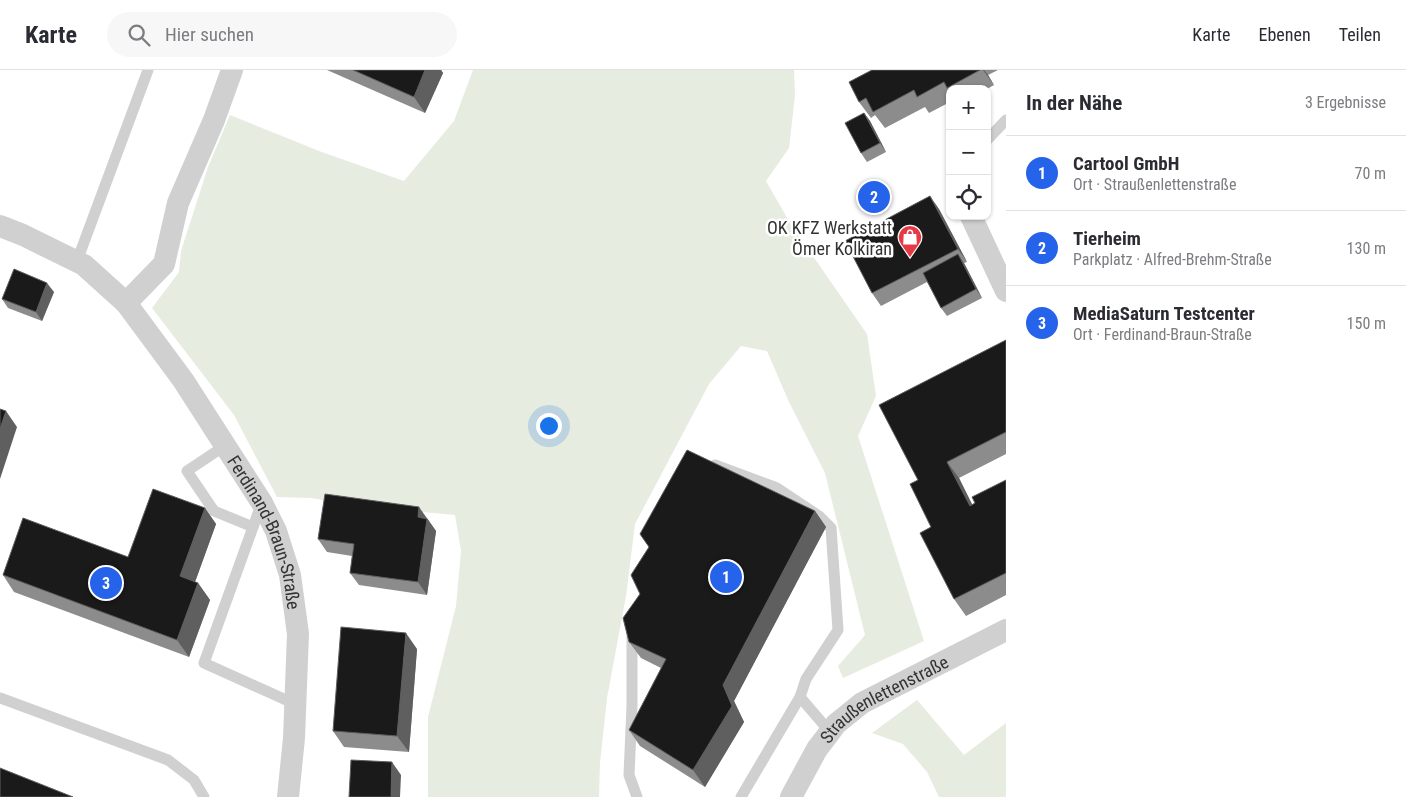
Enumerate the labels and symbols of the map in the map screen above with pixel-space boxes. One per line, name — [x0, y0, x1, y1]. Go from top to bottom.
pin: 2 — [858, 178, 890, 216]
place label: OK KFZ Werkstatt Ömer Kolkiran — [767, 217, 892, 259]
shop icon: OK KFZ Werkstatt Ömer Kolkiran — [897, 224, 923, 258]
your location — [536, 413, 562, 439]
street label: Ferdinand-Braun-Straße — [224, 451, 305, 611]
pin: 1 — [710, 558, 742, 596]
pin: 3 — [90, 564, 122, 602]
street label: Straußenlettenstraße — [815, 651, 952, 747]

